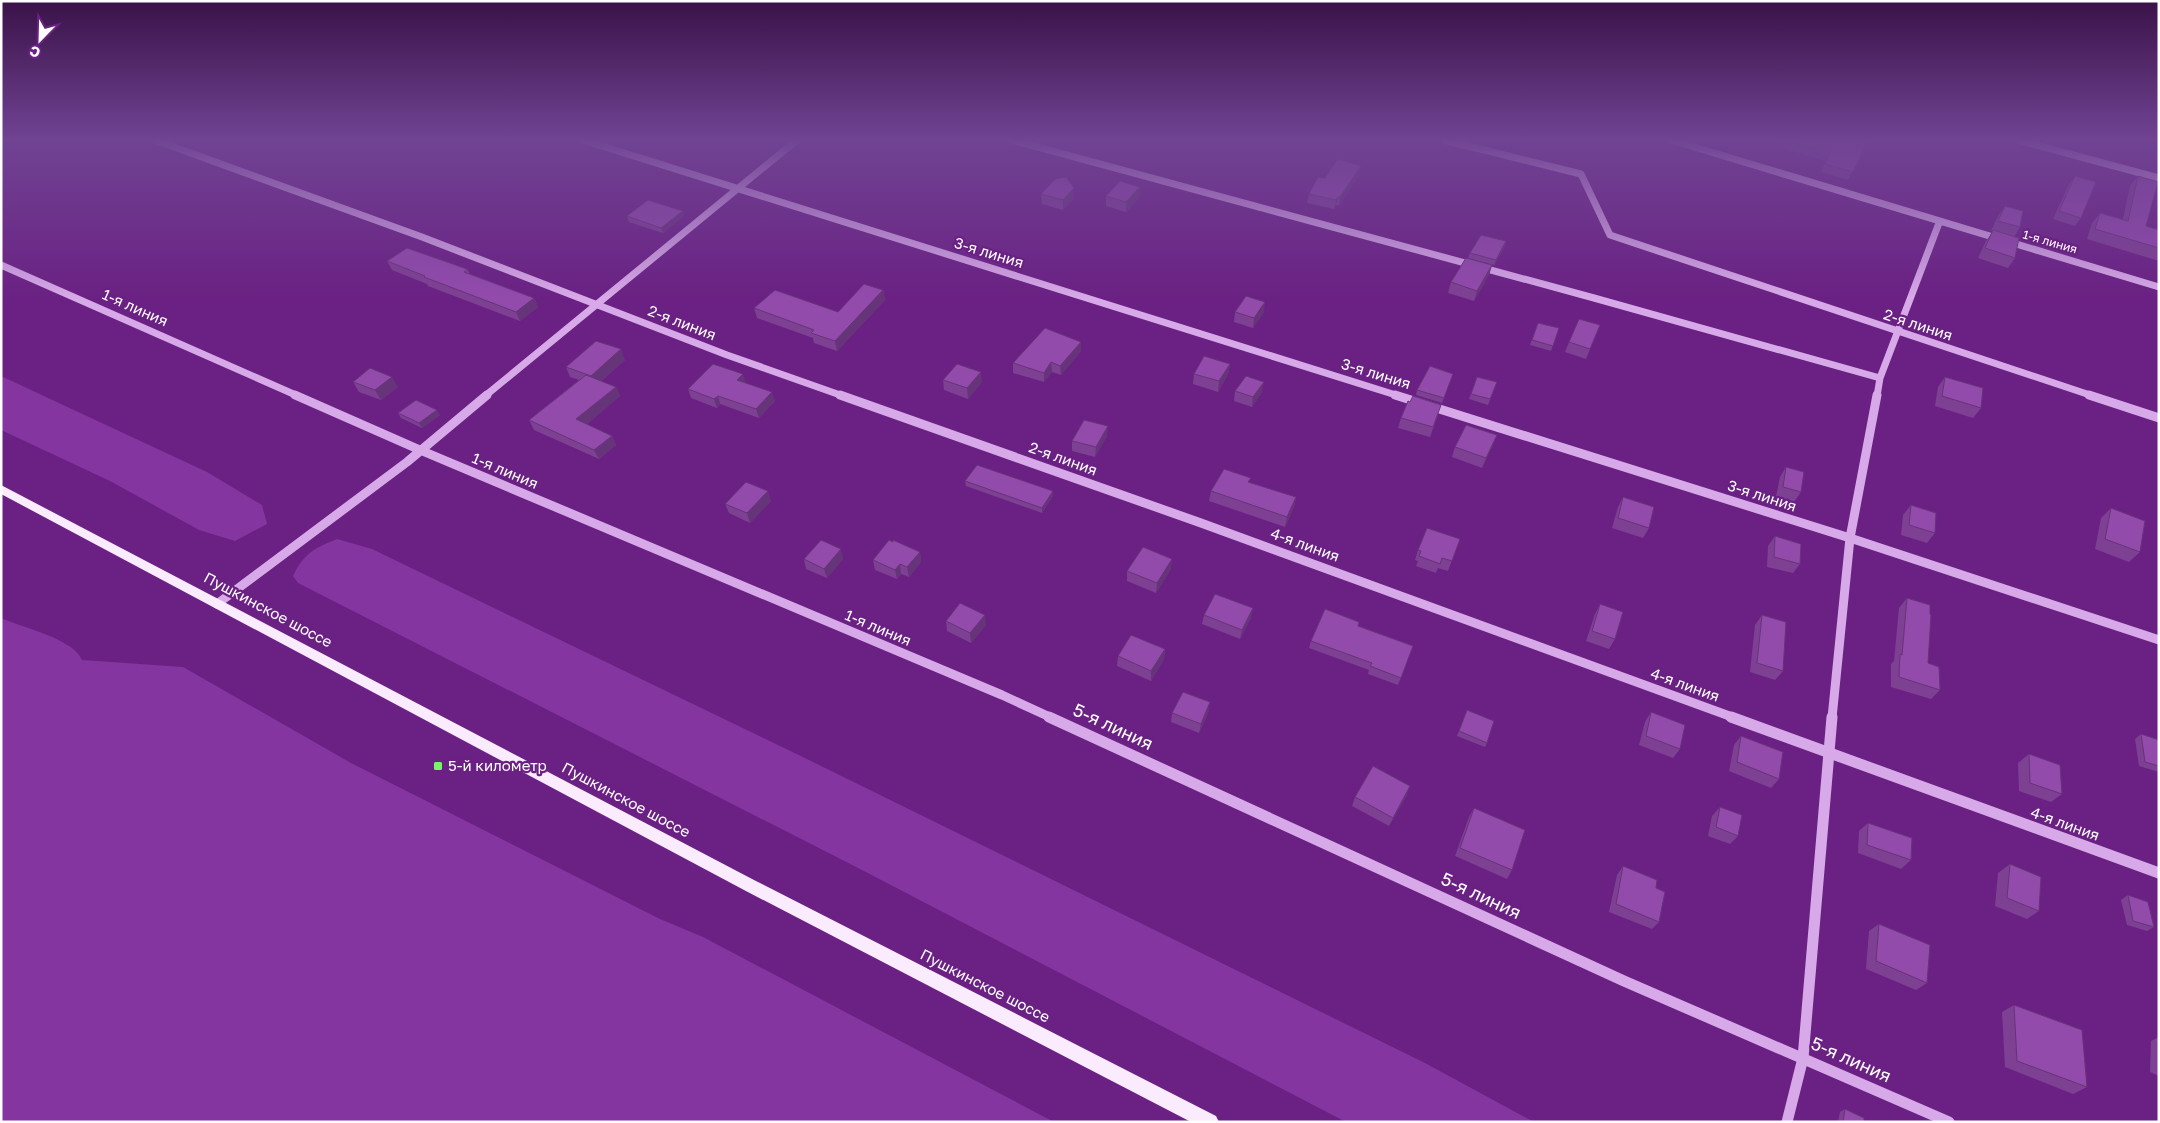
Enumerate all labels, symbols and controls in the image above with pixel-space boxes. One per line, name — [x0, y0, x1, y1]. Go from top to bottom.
north arrow — [15, 15, 65, 65]
text: С — [27, 43, 43, 62]
street label: 1-я линия — [2021, 227, 2079, 256]
street label: 3-я линия — [952, 233, 1026, 271]
street label: 1-я линия — [100, 285, 171, 330]
street label: 2-я линия — [646, 301, 719, 343]
street label: 2-я линия — [1882, 304, 1955, 344]
street label: 3-я линия — [1339, 354, 1413, 392]
street label: 2-я линия — [1027, 437, 1100, 479]
street label: 1-я линия — [470, 448, 541, 492]
street label: 3-я линия — [1725, 475, 1799, 515]
street label: 4-я линия — [1268, 523, 1342, 565]
street label: Пушкинское шоссе — [201, 568, 336, 651]
street label: 1-я линия — [843, 605, 914, 649]
street label: 4-я линия — [1648, 663, 1722, 705]
street label: 5-я линия — [1070, 698, 1157, 754]
place label: 5-й километр — [448, 756, 547, 774]
street label: Пушкинское шоссе — [559, 758, 694, 841]
marker: 5-й километр — [432, 760, 444, 772]
street label: 4-я линия — [2028, 802, 2102, 844]
street label: 5-я линия — [1438, 867, 1525, 923]
street label: Пушкинское шоссе — [918, 945, 1053, 1026]
street label: 5-я линия — [1808, 1032, 1895, 1087]

